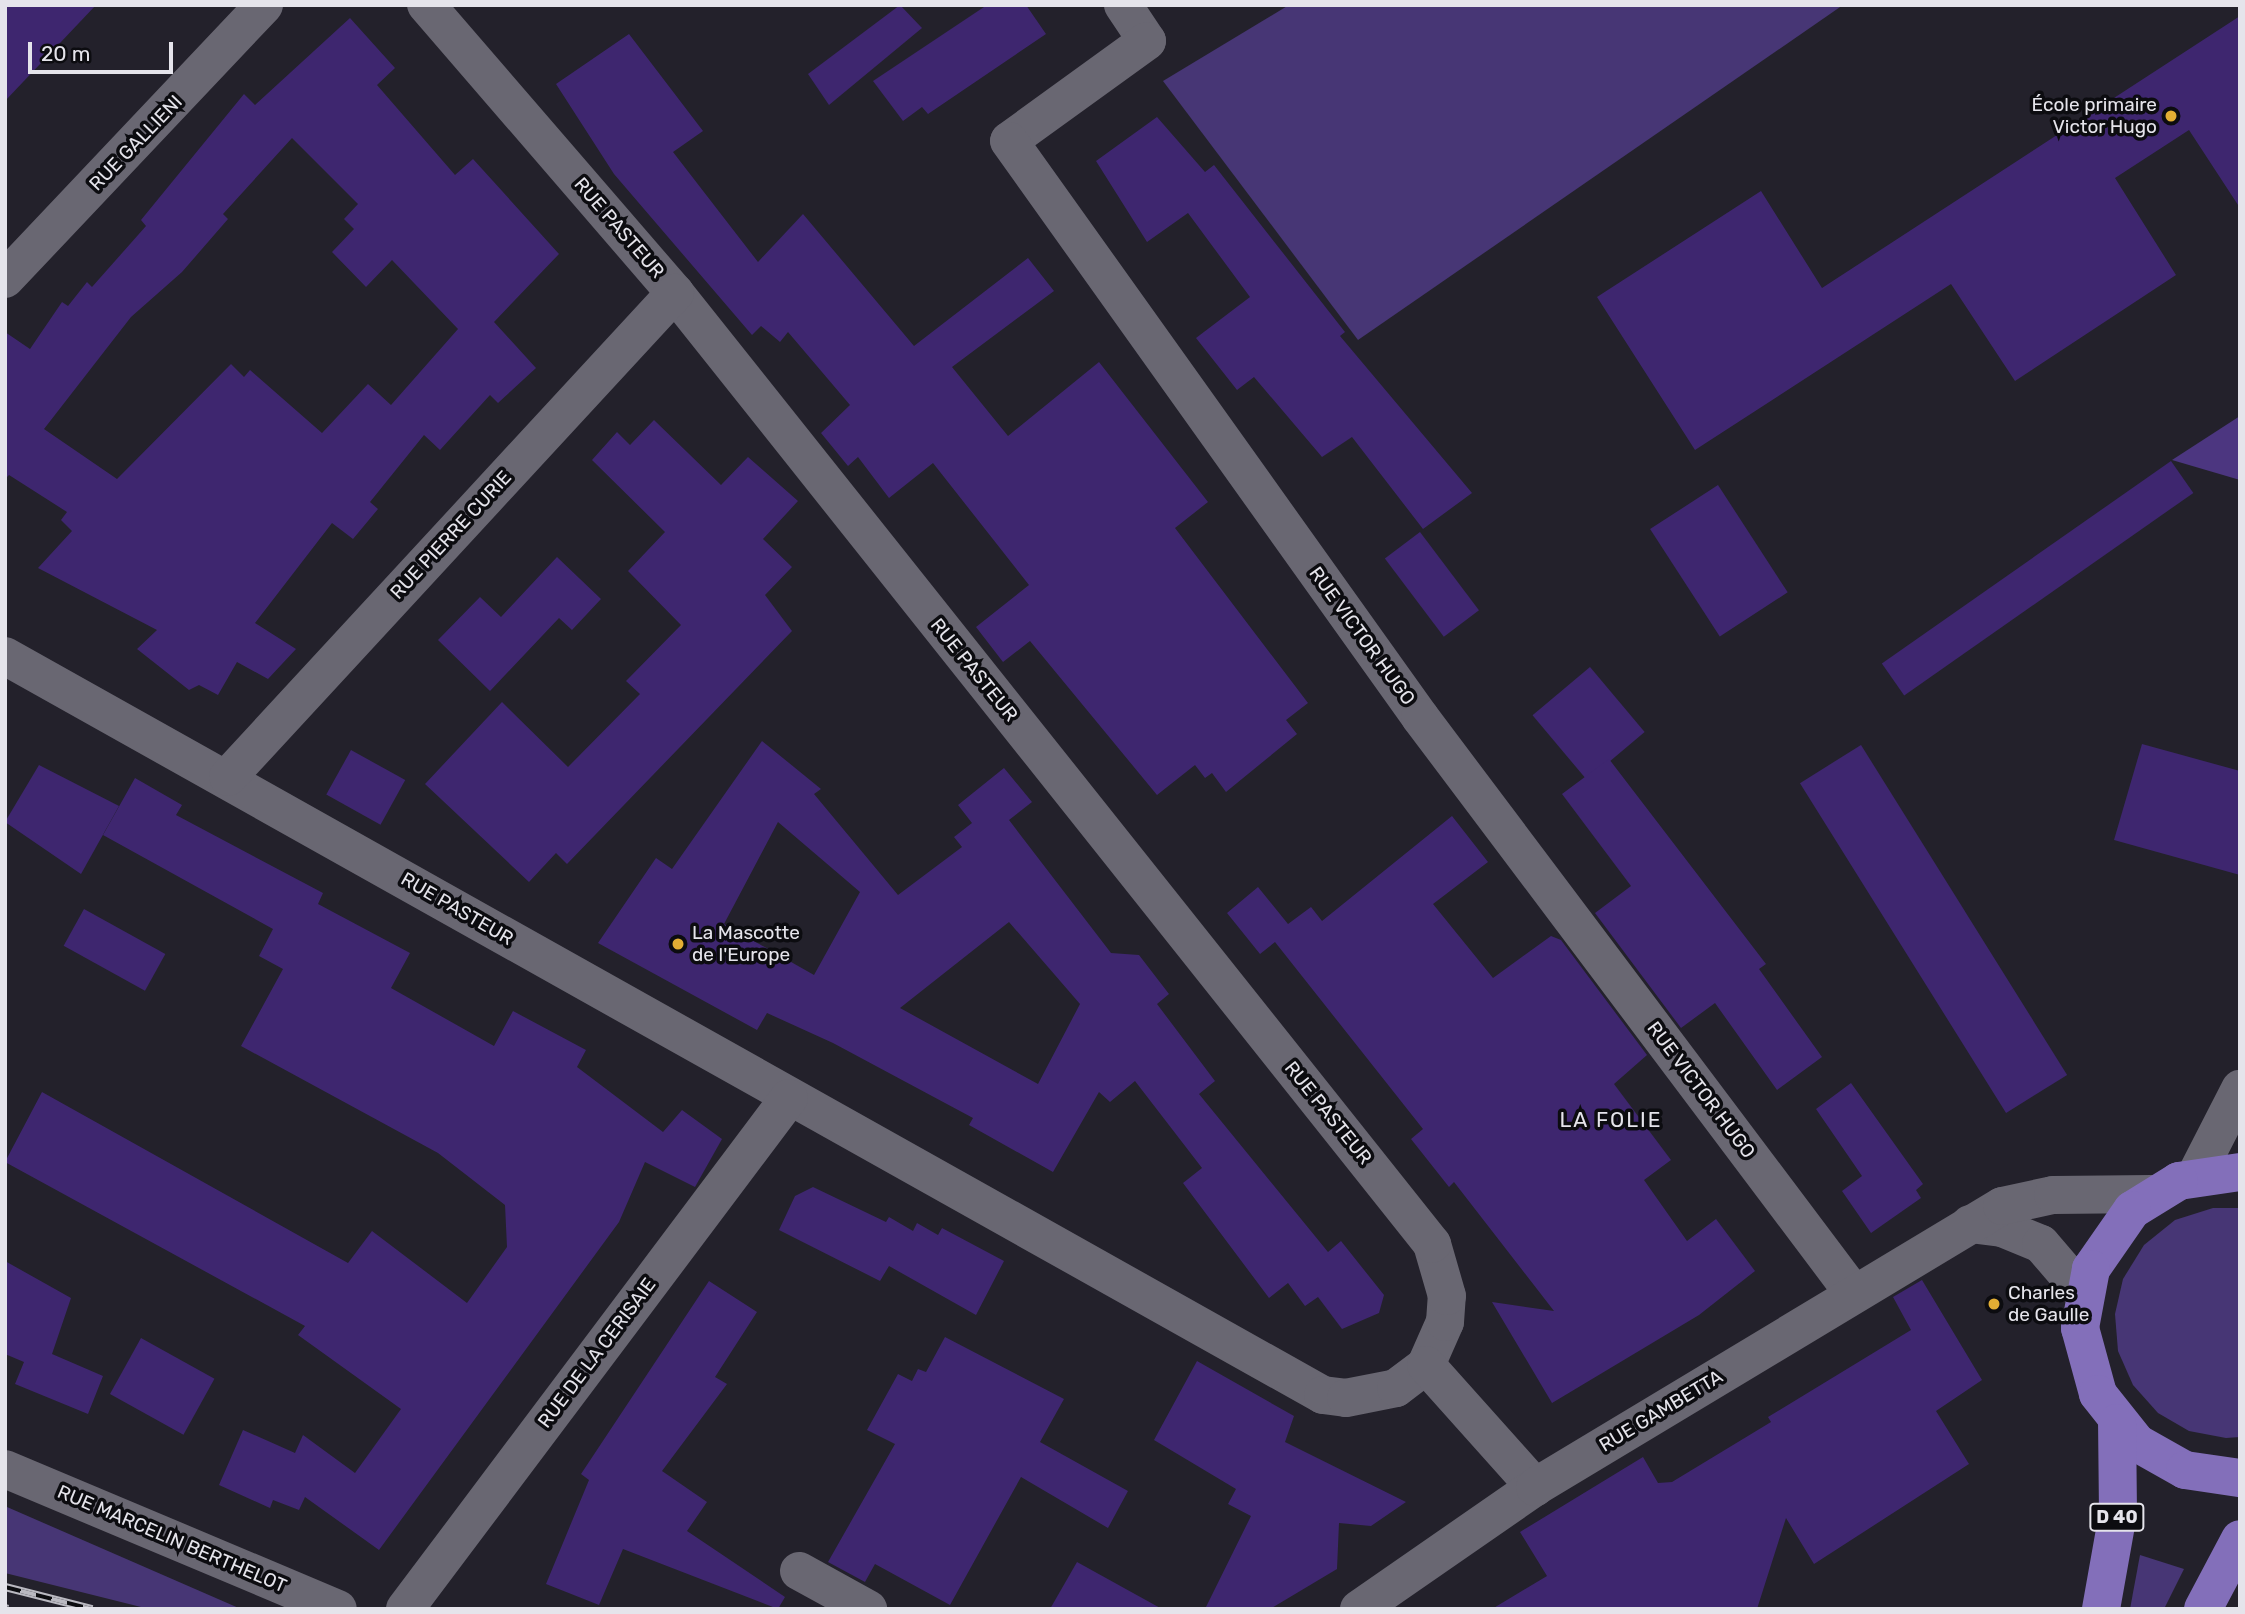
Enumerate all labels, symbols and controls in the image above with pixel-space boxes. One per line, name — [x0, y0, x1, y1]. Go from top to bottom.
scale bar — [32, 28, 177, 72]
text: 20 m — [41, 41, 90, 66]
street label: RUE GALLIENI — [85, 91, 187, 195]
place label: École primaire Victor Hugo — [2031, 94, 2157, 138]
marker: École primaire Victor Hugo — [2163, 108, 2179, 124]
street label: RUE PASTEUR — [569, 173, 669, 283]
street label: RUE PIERRE CURIE — [386, 466, 516, 604]
street label: RUE VICTOR HUGO — [1304, 562, 1420, 710]
street label: RUE PASTEUR — [926, 614, 1022, 726]
street label: RUE PASTEUR — [397, 868, 517, 950]
place label: La Mascotte de l'Europe — [692, 922, 800, 966]
marker: La Mascotte de l'Europe — [670, 936, 686, 952]
street label: RUE VICTOR HUGO — [1642, 1017, 1760, 1163]
street label: RUE PASTEUR — [1280, 1057, 1376, 1169]
district label: LA FOLIE — [1560, 1107, 1662, 1133]
street label: RUE DE LA CERISAIE — [533, 1273, 661, 1433]
place label: Charles de Gaulle — [2008, 1282, 2089, 1326]
marker: Charles de Gaulle — [1986, 1296, 2002, 1312]
street label: RUE GAMBETTA — [1595, 1365, 1727, 1457]
street label: RUE MARCELIN BERTHELOT — [54, 1480, 290, 1598]
road number: D 40 — [2089, 1502, 2145, 1532]

